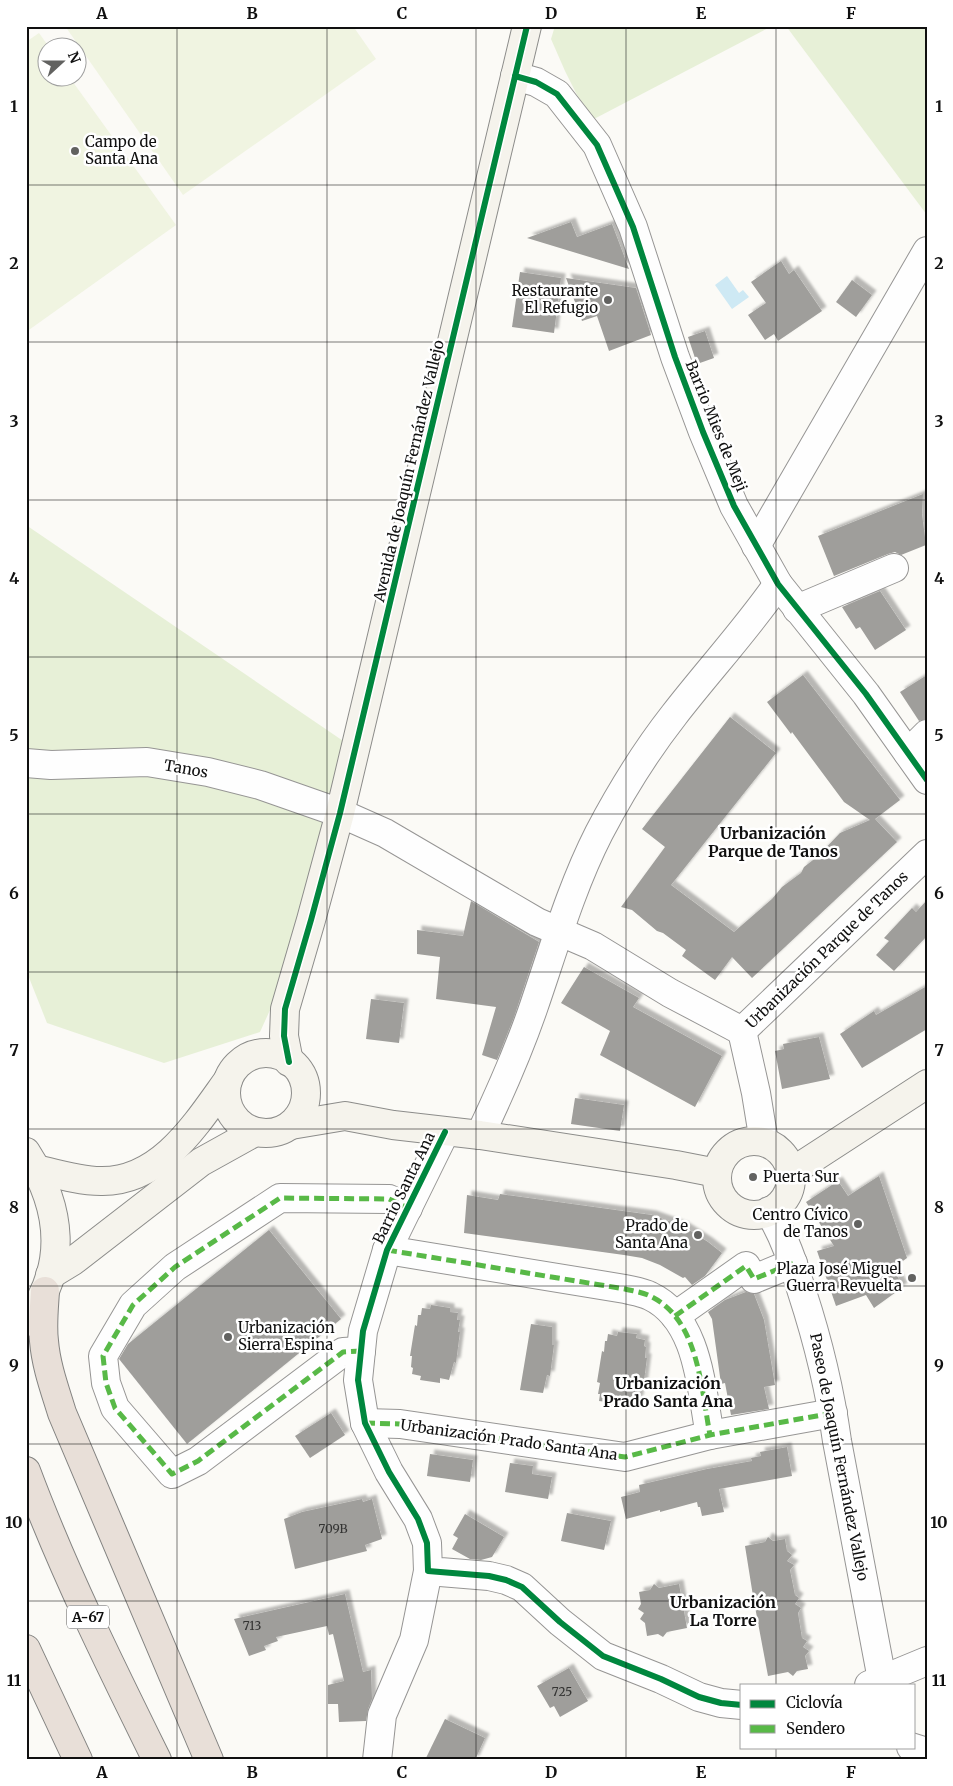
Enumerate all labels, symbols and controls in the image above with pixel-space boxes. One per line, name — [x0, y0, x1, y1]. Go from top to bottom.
text: A — [95, 3, 108, 23]
text: B — [246, 3, 258, 23]
text: C — [397, 3, 407, 23]
text: D — [545, 3, 557, 23]
text: E — [696, 3, 707, 23]
text: F — [846, 3, 856, 23]
north arrow — [38, 38, 88, 88]
text: N — [64, 49, 85, 66]
text: 1 — [10, 96, 18, 116]
text: 1 — [935, 96, 943, 116]
place label: Campo de Santa Ana — [85, 132, 158, 168]
marker: Campo de Santa Ana — [69, 145, 81, 157]
text: 2 — [9, 253, 19, 273]
text: 2 — [934, 253, 944, 273]
place label: Restaurante El Refugio — [512, 281, 598, 317]
marker: Restaurante El Refugio — [602, 294, 614, 306]
street label: Avenida de Joaquín Fernández Vallejo — [369, 338, 448, 605]
street label: Barrio Mies de Meji — [681, 357, 752, 494]
text: 3 — [9, 411, 19, 431]
text: 3 — [934, 411, 944, 431]
text: 4 — [9, 568, 19, 588]
text: 4 — [934, 568, 944, 588]
text: 5 — [9, 725, 19, 745]
text: 5 — [934, 725, 944, 745]
street label: Tanos — [163, 755, 210, 782]
district label: Urbanización Parque de Tanos — [708, 823, 838, 861]
street label: Urbanización Parque de Tanos — [741, 867, 912, 1032]
text: 6 — [9, 883, 19, 903]
text: 6 — [934, 883, 944, 903]
text: 7 — [9, 1040, 19, 1060]
text: 7 — [934, 1040, 944, 1060]
street label: Barrio Santa Ana — [368, 1129, 439, 1247]
place label: Puerta Sur — [763, 1167, 839, 1186]
marker: Puerta Sur — [747, 1171, 759, 1183]
text: 8 — [9, 1197, 19, 1217]
text: 8 — [934, 1197, 944, 1217]
place label: Centro Cívico de Tanos — [753, 1205, 848, 1241]
place label: Prado de Santa Ana — [615, 1216, 688, 1252]
marker: Centro Cívico de Tanos — [852, 1218, 864, 1230]
marker: Prado de Santa Ana — [692, 1229, 704, 1241]
place label: Plaza José Miguel Guerra Revuelta — [777, 1259, 902, 1295]
marker: Plaza José Miguel Guerra Revuelta — [906, 1272, 918, 1284]
place label: Urbanización Sierra Espina — [238, 1318, 335, 1354]
marker: Urbanización Sierra Espina — [222, 1331, 234, 1343]
street label: Paseo de Joaquín Fernández Vallejo — [806, 1331, 873, 1583]
text: 9 — [9, 1355, 19, 1375]
text: 9 — [934, 1355, 944, 1375]
district label: Urbanización Prado Santa Ana — [603, 1373, 733, 1411]
street label: Urbanización Prado Santa Ana — [399, 1415, 619, 1464]
text: 10 — [5, 1512, 23, 1532]
text: 10 — [930, 1512, 948, 1532]
house number: 709B — [318, 1521, 348, 1536]
district label: Urbanización La Torre — [670, 1592, 776, 1630]
road number: A-67 — [67, 1605, 109, 1628]
house number: 713 — [243, 1618, 261, 1633]
text: 11 — [7, 1670, 22, 1690]
text: 11 — [932, 1670, 947, 1690]
house number: 725 — [552, 1684, 572, 1699]
legend — [740, 1684, 916, 1748]
text: Ciclovía — [786, 1693, 843, 1712]
text: Sendero — [786, 1719, 845, 1738]
text: A — [95, 1762, 108, 1782]
text: B — [246, 1762, 258, 1782]
text: C — [397, 1762, 407, 1782]
text: D — [545, 1762, 557, 1782]
text: E — [696, 1762, 707, 1782]
text: F — [846, 1762, 856, 1782]

